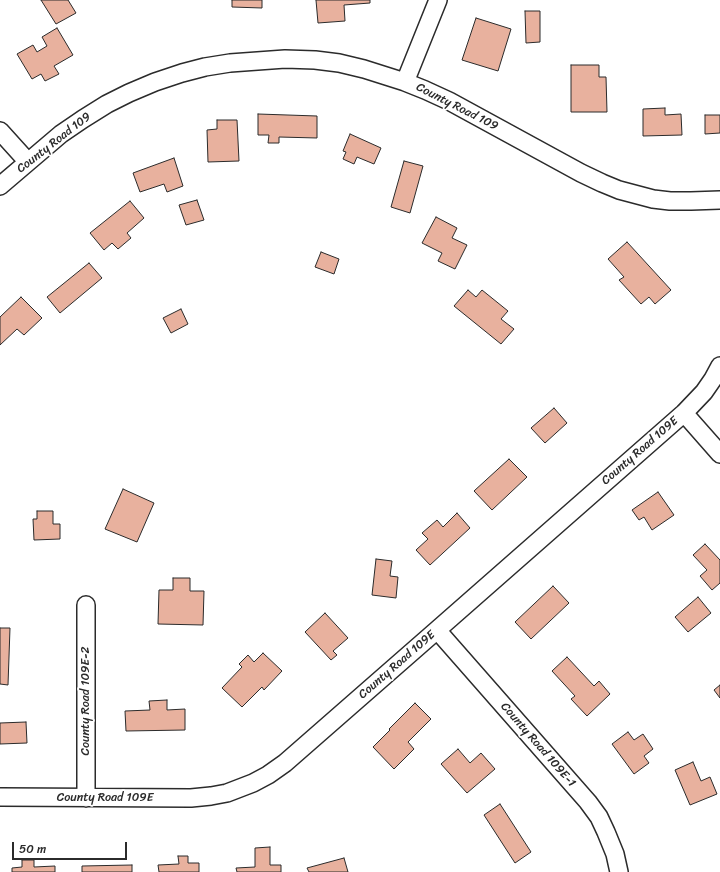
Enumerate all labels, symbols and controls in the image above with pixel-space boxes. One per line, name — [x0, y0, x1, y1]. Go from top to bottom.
street label: County Road 109 — [414, 80, 500, 134]
street label: County Road 109 — [14, 110, 94, 176]
street label: County Road 109E — [599, 414, 681, 488]
street label: County Road 109E — [356, 628, 438, 702]
street label: County Road 109E-2 — [79, 646, 93, 756]
street label: County Road 109E-1 — [497, 700, 579, 790]
street label: County Road 109E — [57, 791, 153, 805]
scale bar — [14, 834, 129, 860]
text: 50 m — [19, 838, 46, 860]

